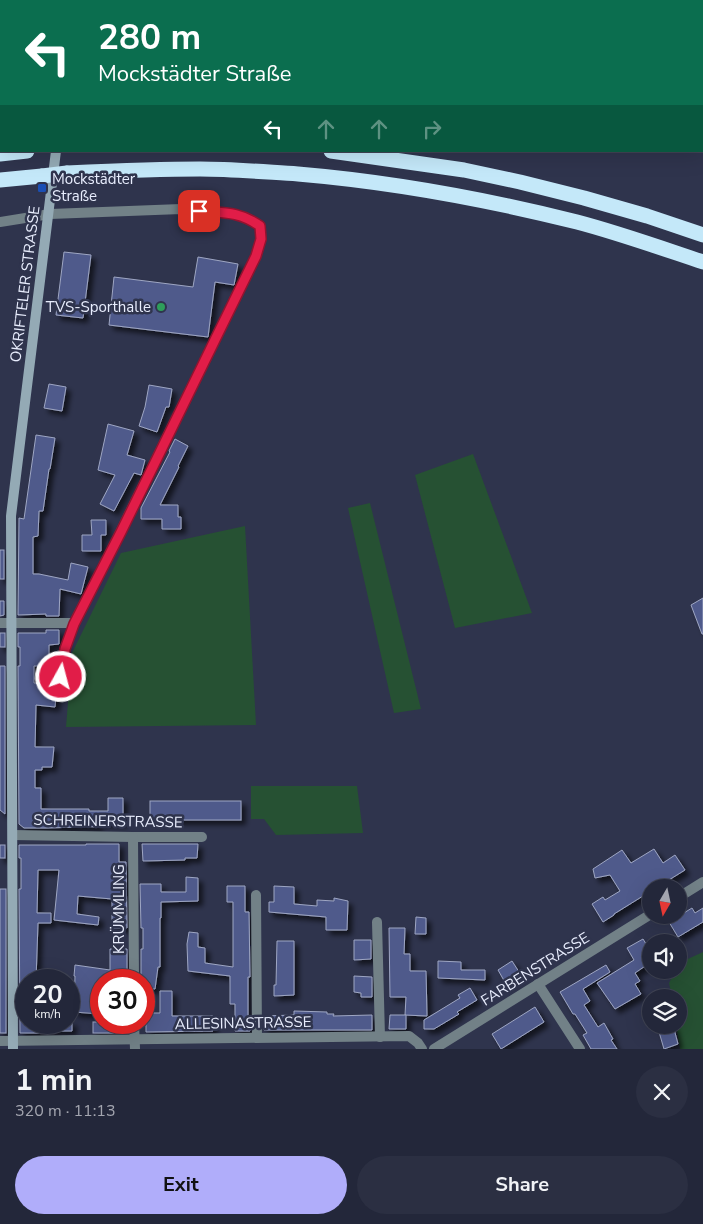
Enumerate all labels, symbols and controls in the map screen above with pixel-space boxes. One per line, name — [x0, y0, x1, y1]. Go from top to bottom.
text: 280 m — [98, 14, 201, 61]
icon: left — [15, 20, 80, 85]
text: Mockstädter Straße — [98, 59, 291, 89]
icon: left — [259, 115, 287, 143]
icon: ahead — [312, 115, 340, 143]
icon: ahead — [365, 115, 393, 143]
icon: right — [418, 115, 446, 143]
place label: Mockstädter Straße — [52, 169, 136, 206]
marker: Mockstädter Straße — [36, 182, 48, 194]
pin — [178, 190, 220, 232]
icon: arrive — [185, 197, 213, 225]
street label: OKRIFTELER STRASSE — [5, 205, 45, 363]
place label: TVS-Sporthalle — [46, 297, 151, 317]
marker: TVS-Sporthalle — [155, 301, 167, 313]
position arrow — [34, 650, 86, 702]
street label: SCHREINERSTRASSE — [33, 810, 183, 832]
street label: KRÜMMLING — [109, 864, 129, 954]
north arrow — [642, 879, 688, 924]
map controls — [642, 879, 687, 1034]
street label: FARBENSTRASSE — [477, 928, 593, 1010]
button: sound — [642, 934, 687, 979]
speed limit sign: 30 — [90, 969, 155, 1034]
text: 20 — [32, 978, 63, 1012]
button: layers — [642, 989, 687, 1034]
text: km/h — [34, 1006, 61, 1022]
street label: ALLESINASTRASSE — [174, 1012, 312, 1034]
text: 1 min — [15, 1060, 93, 1101]
button: close — [636, 1066, 688, 1118]
text: 320 m · 11:13 — [15, 1100, 116, 1122]
button: Exit — [15, 1156, 347, 1214]
button: Share — [357, 1156, 688, 1214]

